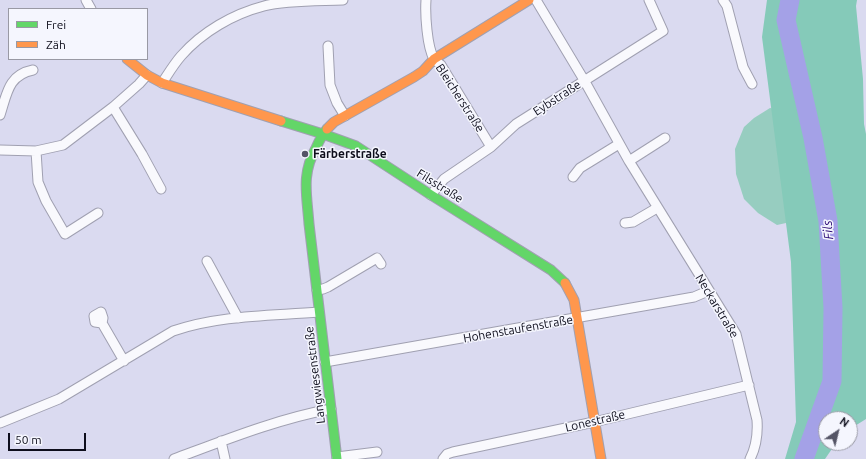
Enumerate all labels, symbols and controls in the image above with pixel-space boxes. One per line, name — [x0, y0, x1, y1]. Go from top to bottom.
legend — [8, 8, 148, 60]
text: Frei — [46, 18, 66, 31]
text: Zäh — [46, 38, 66, 51]
street label: Bleicherstraße — [433, 61, 487, 135]
street label: Eybstraße — [530, 77, 584, 119]
place label: Färberstraße — [313, 147, 387, 161]
marker: Färberstraße — [300, 149, 310, 159]
street label: Filsstraße — [414, 166, 466, 206]
water label: Fils — [819, 220, 837, 240]
street label: Neckarstraße — [692, 271, 742, 341]
street label: Hohenstaufenstraße — [462, 312, 574, 346]
street label: Langwiesenstraße — [302, 325, 328, 425]
street label: Lonestraße — [564, 407, 626, 435]
north arrow — [818, 411, 858, 451]
text: N — [838, 415, 851, 429]
scale bar — [10, 425, 88, 451]
text: 50 m — [15, 433, 42, 446]

